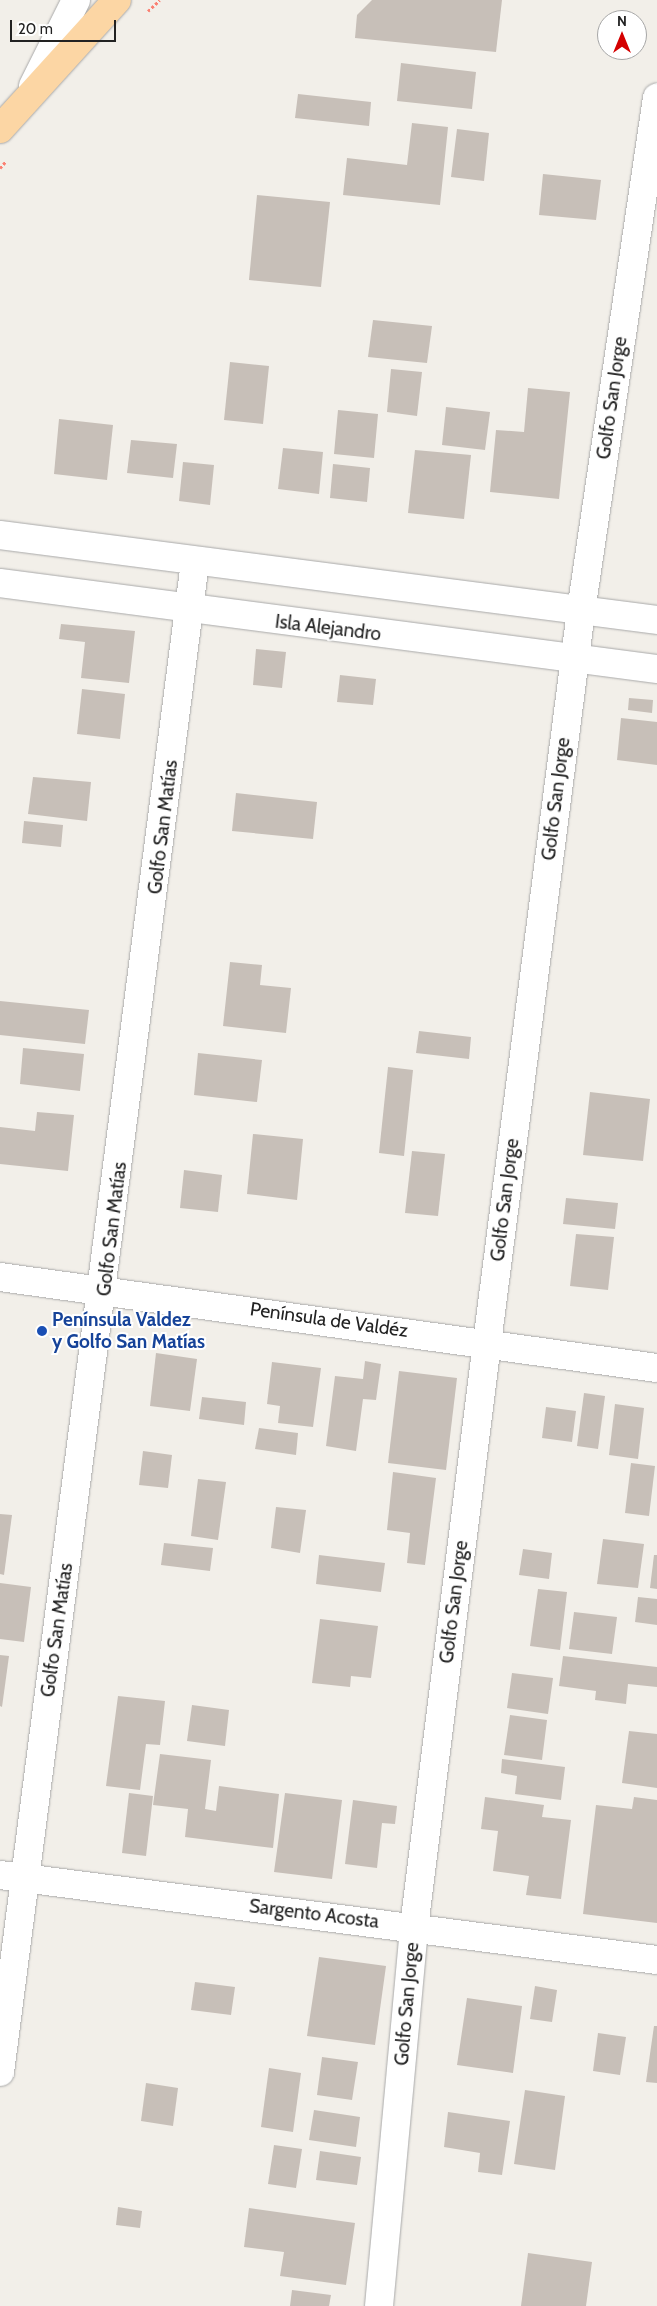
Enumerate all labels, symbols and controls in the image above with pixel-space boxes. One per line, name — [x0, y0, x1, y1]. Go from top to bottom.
scale bar — [12, 10, 119, 42]
north arrow — [597, 10, 647, 60]
text: N — [617, 12, 627, 30]
text: 20 m — [18, 20, 53, 38]
street label: Golfo San Jorge — [592, 335, 632, 461]
street label: Isla Alejandro — [274, 610, 382, 646]
street label: Golfo San Jorge — [537, 736, 575, 862]
street label: Golfo San Matías — [143, 759, 183, 895]
street label: Golfo San Jorge — [486, 1137, 524, 1263]
street label: Golfo San Matías — [92, 1161, 132, 1297]
street label: Península de Valdéz — [248, 1298, 410, 1342]
place label: Península Valdez y Golfo San Matías — [52, 1309, 205, 1353]
marker: Península Valdez y Golfo San Matías — [36, 1325, 48, 1337]
street label: Golfo San Jorge — [435, 1539, 473, 1665]
street label: Golfo San Matías — [36, 1561, 78, 1699]
street label: Sargento Acosta — [248, 1895, 380, 1933]
street label: Golfo San Jorge — [390, 1941, 424, 2067]

